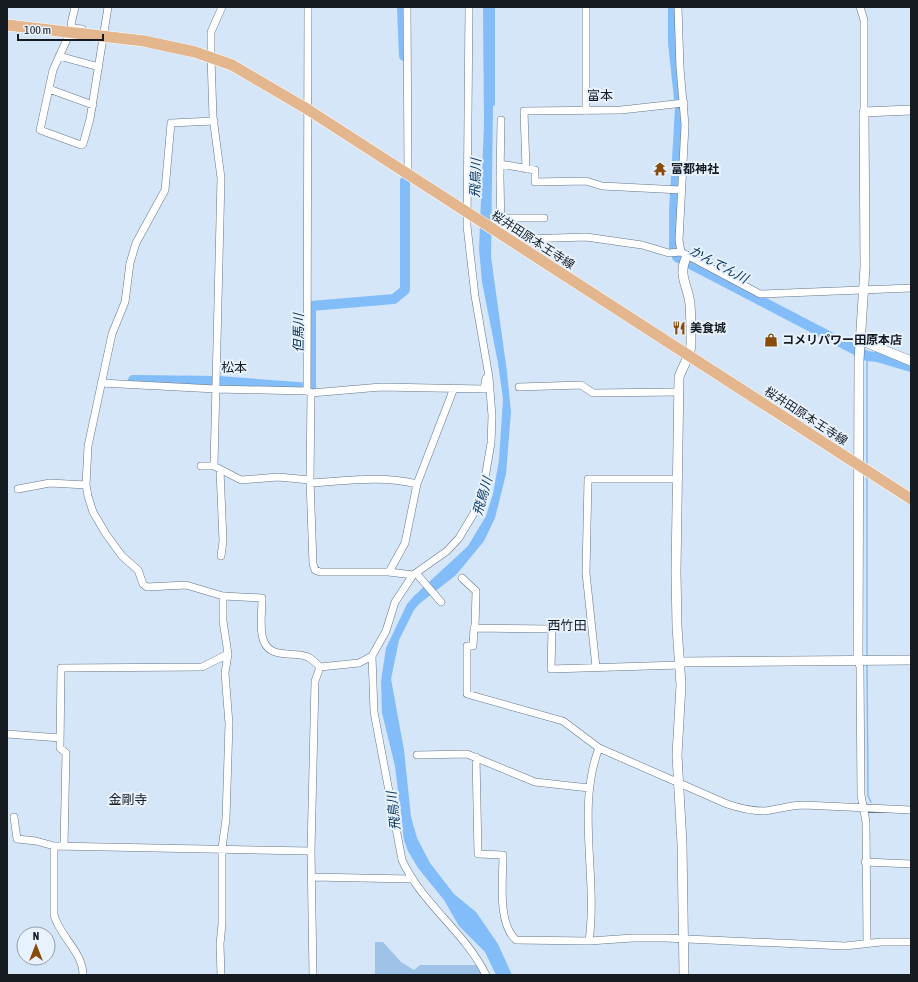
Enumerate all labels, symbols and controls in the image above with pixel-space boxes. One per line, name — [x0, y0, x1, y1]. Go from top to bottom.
scale bar — [18, 16, 103, 42]
text: 100 m — [24, 23, 51, 37]
district label: 富本 — [587, 88, 613, 103]
water label: 飛鳥川 — [467, 156, 484, 198]
temple icon: 富都神社 — [652, 161, 668, 177]
place label: 富都神社 — [671, 162, 719, 176]
street label: 桜井田原本王寺線 — [489, 208, 577, 272]
water label: かんでん川 — [687, 243, 752, 287]
water label: 但馬川 — [291, 312, 306, 353]
restaurant icon: 美食城 — [671, 320, 687, 336]
place label: 美食城 — [690, 321, 726, 335]
shop icon: コメリパワー田原本店 — [763, 332, 779, 348]
place label: コメリパワー田原本店 — [782, 333, 902, 347]
district label: 松本 — [221, 360, 247, 375]
street label: 桜井田原本王寺線 — [762, 384, 850, 448]
water label: 飛鳥川 — [470, 473, 496, 517]
district label: 西竹田 — [547, 618, 587, 633]
water label: 飛鳥川 — [384, 789, 403, 831]
district label: 金剛寺 — [108, 792, 148, 807]
north arrow — [16, 926, 56, 966]
text: N — [33, 930, 39, 942]

